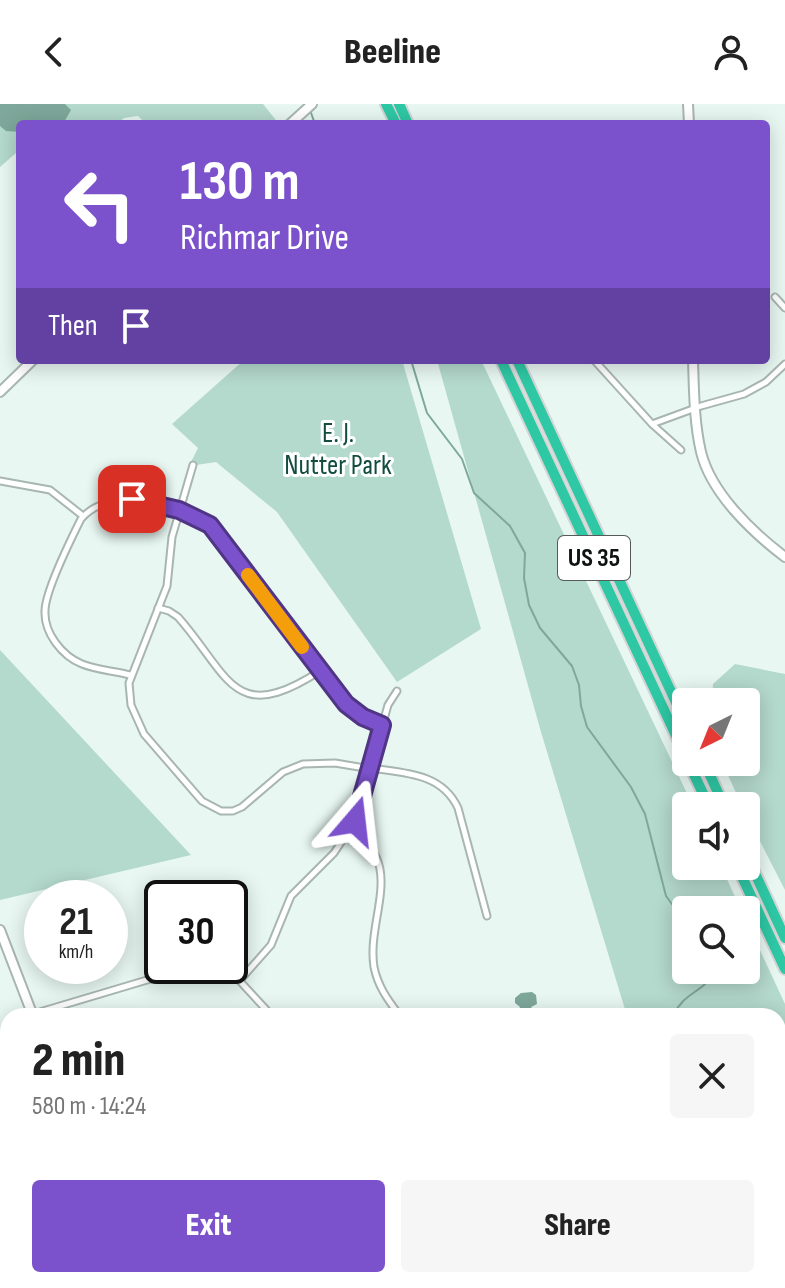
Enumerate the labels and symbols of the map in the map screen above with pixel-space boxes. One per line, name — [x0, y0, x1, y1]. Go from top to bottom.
park label: E. J. Nutter Park — [284, 417, 392, 482]
pin — [98, 465, 166, 533]
road number: US 35 — [558, 536, 630, 580]
north arrow — [672, 688, 760, 776]
position arrow — [313, 779, 397, 863]
speed limit sign: 30 — [144, 880, 248, 984]

